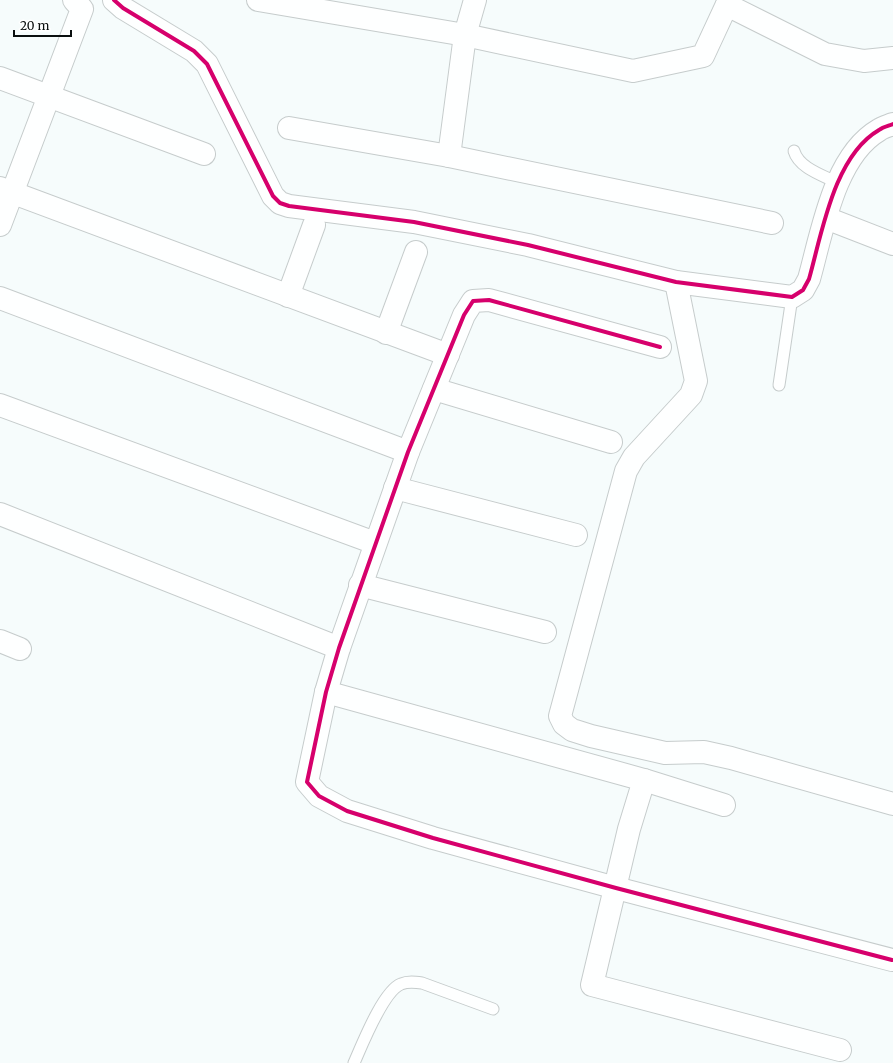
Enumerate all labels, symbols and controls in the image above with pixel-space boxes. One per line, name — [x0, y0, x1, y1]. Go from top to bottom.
scale bar — [14, 12, 71, 38]
text: 20 m — [20, 18, 49, 33]

